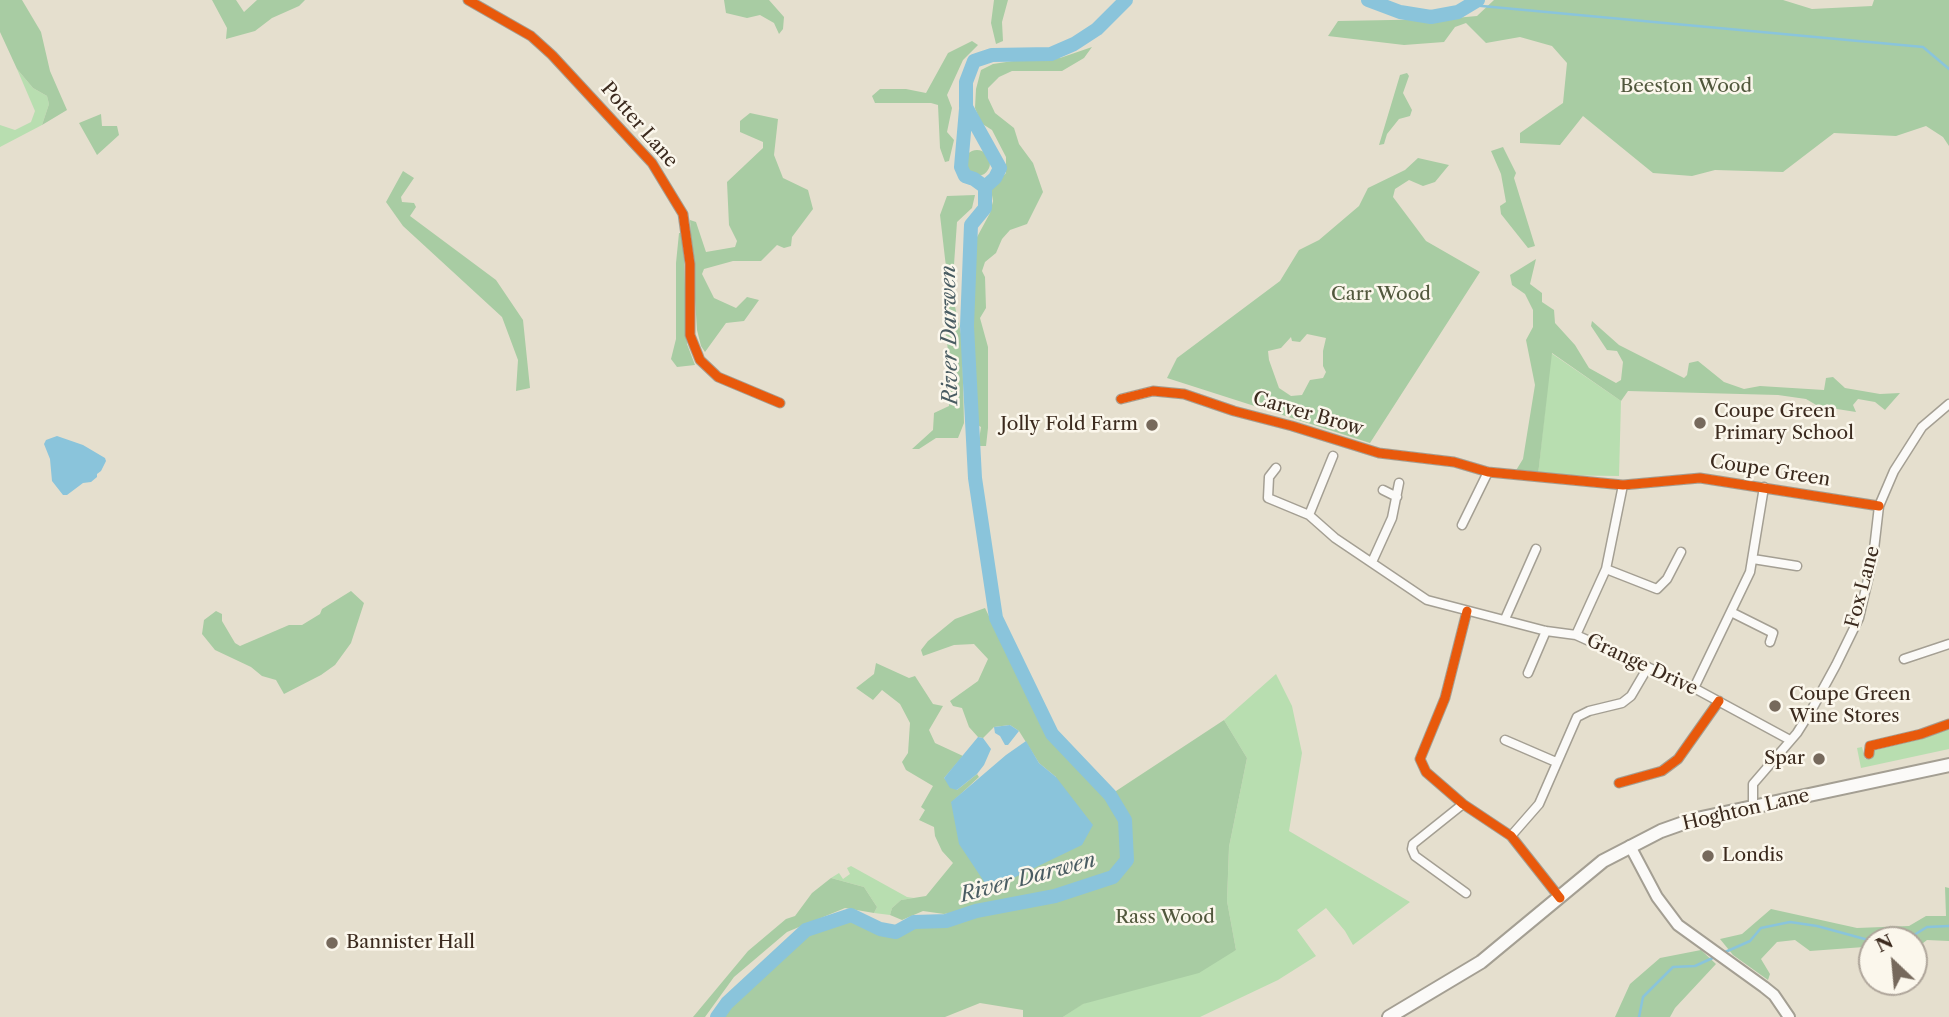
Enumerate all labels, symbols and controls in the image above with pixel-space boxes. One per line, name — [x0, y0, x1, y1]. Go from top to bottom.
park label: Beeston Wood — [1620, 76, 1752, 98]
street label: Potter Lane — [596, 78, 682, 172]
water label: River Darwen — [936, 265, 964, 405]
park label: Carr Wood — [1331, 284, 1431, 306]
street label: Carver Brow — [1250, 387, 1366, 441]
place label: Coupe Green Primary School — [1714, 401, 1854, 445]
place label: Jolly Fold Farm — [1000, 414, 1138, 436]
marker: Coupe Green Primary School — [1692, 415, 1708, 431]
marker: Jolly Fold Farm — [1144, 417, 1160, 433]
street label: Coupe Green — [1708, 450, 1832, 492]
street label: Fox Lane — [1841, 544, 1885, 630]
street label: Grange Drive — [1583, 629, 1701, 701]
place label: Coupe Green Wine Stores — [1789, 684, 1911, 728]
marker: Coupe Green Wine Stores — [1767, 698, 1783, 714]
place label: Spar — [1764, 748, 1805, 770]
marker: Spar — [1811, 751, 1827, 767]
street label: Hoghton Lane — [1680, 784, 1812, 836]
place label: Londis — [1722, 845, 1784, 867]
water label: River Darwen — [957, 848, 1099, 908]
marker: Londis — [1700, 848, 1716, 864]
park label: Rass Wood — [1115, 907, 1215, 929]
north arrow — [1858, 926, 1928, 996]
text: N — [1872, 930, 1897, 957]
place label: Bannister Hall — [346, 932, 475, 954]
marker: Bannister Hall — [324, 935, 340, 951]

